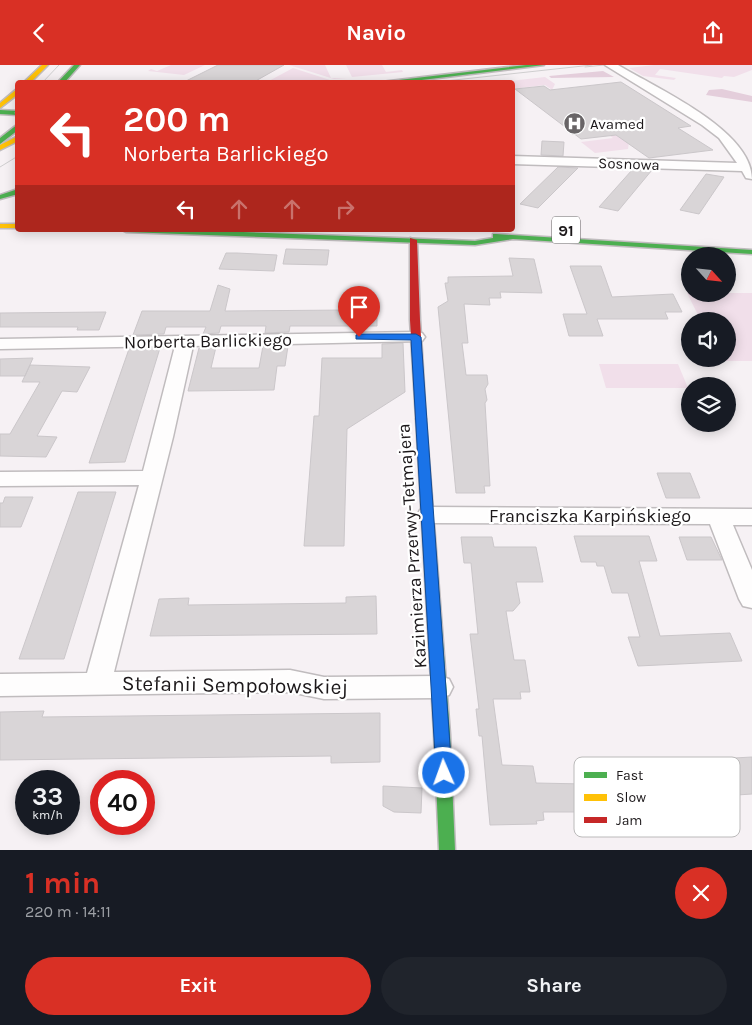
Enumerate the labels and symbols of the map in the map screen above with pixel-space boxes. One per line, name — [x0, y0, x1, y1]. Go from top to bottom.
hospital icon: Avamed — [562, 112, 586, 136]
place label: Avamed — [590, 115, 645, 133]
street label: Sosnowa — [598, 154, 660, 174]
road number: 91 — [552, 217, 580, 243]
north arrow — [681, 247, 736, 303]
pin — [338, 286, 380, 337]
street label: Norberta Barlickiego — [124, 329, 292, 353]
street label: Kazimierza Przerwy-Tetmajera — [392, 423, 432, 669]
street label: Franciszka Karpińskiego — [489, 505, 691, 527]
street label: Stefanii Sempołowskiej — [122, 671, 348, 699]
position arrow — [417, 746, 469, 798]
legend — [574, 757, 740, 837]
text: Fast — [616, 767, 643, 784]
speed limit sign: 40 — [90, 770, 155, 835]
text: Slow — [616, 789, 646, 806]
text: Jam — [616, 812, 642, 829]

